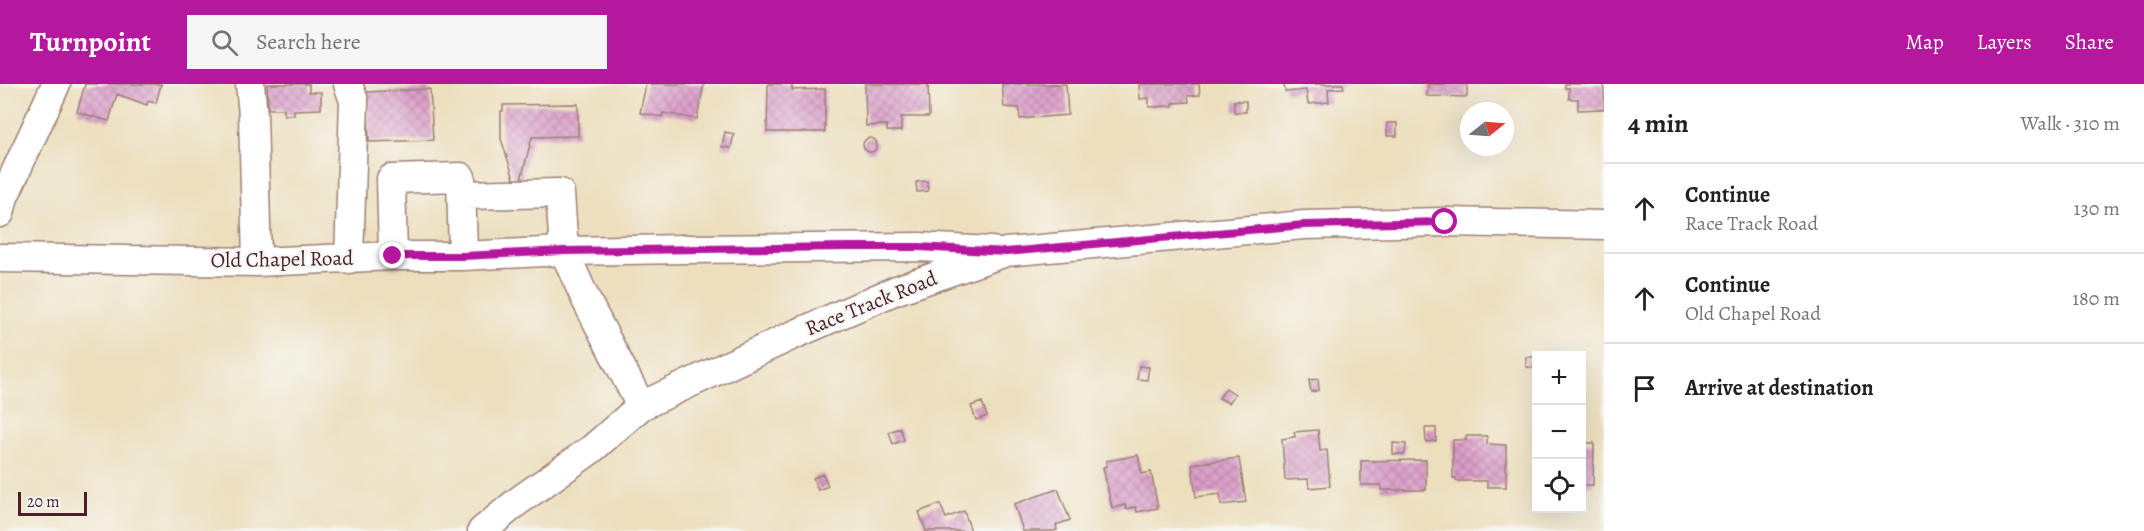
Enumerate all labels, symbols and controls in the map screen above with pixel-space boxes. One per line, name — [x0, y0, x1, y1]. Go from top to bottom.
search box — [187, 15, 607, 69]
text: Turnpoint — [30, 23, 151, 61]
icon: search — [208, 26, 241, 59]
text: Search here — [256, 27, 361, 57]
text: Map — [1905, 28, 1944, 56]
text: Layers — [1977, 28, 2032, 56]
text: Share — [2065, 28, 2114, 56]
north arrow — [1460, 102, 1514, 156]
text: 4 min — [1628, 106, 1689, 141]
text: Walk · 310 m — [2021, 110, 2120, 137]
text: Continue — [1685, 180, 1770, 210]
icon: ahead — [1628, 192, 1661, 225]
text: 130 m — [2074, 195, 2120, 222]
route start — [1431, 208, 1457, 234]
text: Race Track Road — [1685, 210, 1818, 237]
route end — [379, 242, 405, 268]
street label: Old Chapel Road — [210, 244, 354, 274]
street label: Race Track Road — [801, 264, 942, 342]
text: Continue — [1685, 270, 1770, 300]
icon: ahead — [1628, 282, 1661, 315]
text: 180 m — [2072, 285, 2120, 312]
text: Old Chapel Road — [1685, 300, 1821, 327]
map controls — [1532, 351, 1586, 513]
button: + — [1532, 351, 1586, 405]
icon: arrive — [1628, 372, 1661, 405]
text: Arrive at destination — [1685, 373, 1874, 403]
button: − — [1532, 405, 1586, 459]
button: locate — [1532, 459, 1586, 513]
scale bar — [18, 489, 87, 516]
text: 20 m — [27, 491, 60, 513]

